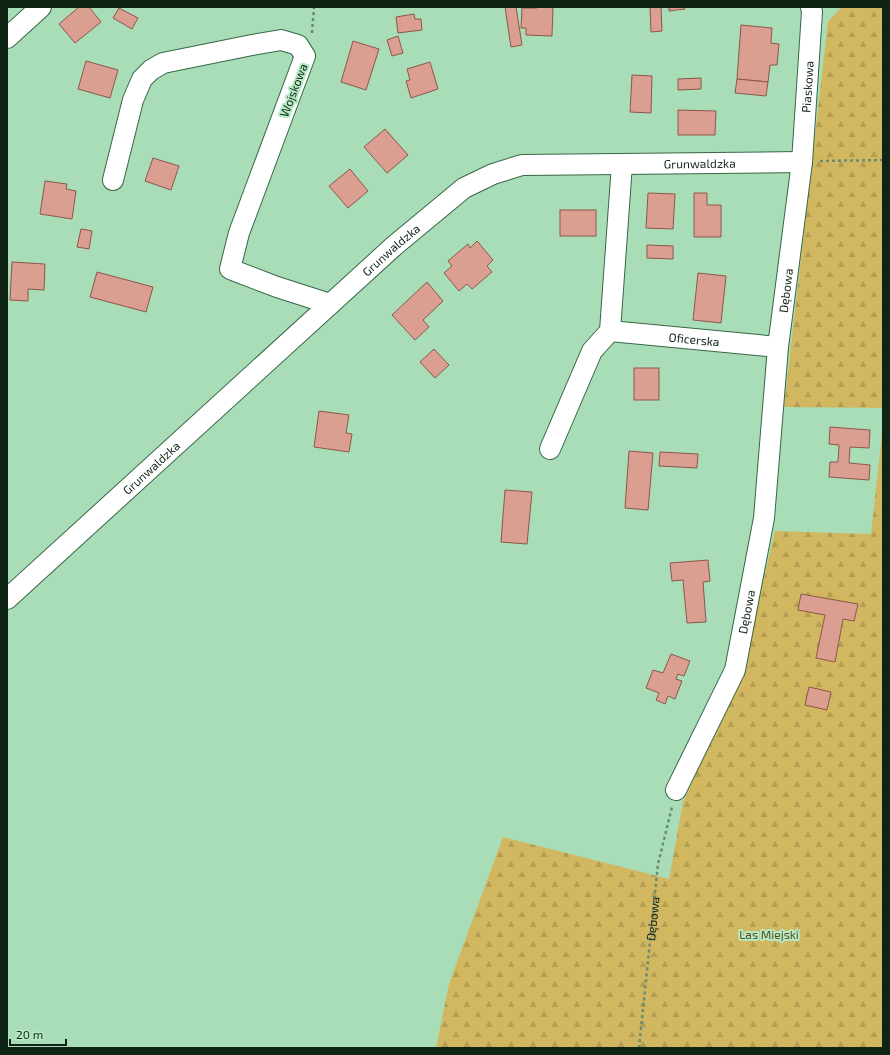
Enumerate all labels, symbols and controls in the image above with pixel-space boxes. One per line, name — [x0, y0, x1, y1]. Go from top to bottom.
street label: Piaskowa — [798, 60, 816, 113]
street label: Wojskowa — [276, 61, 311, 119]
street label: Grunwaldzka — [664, 156, 736, 170]
street label: Grunwaldzka — [359, 221, 422, 279]
street label: Dębowa — [776, 268, 795, 313]
street label: Oficerska — [668, 330, 720, 348]
street label: Grunwaldzka — [120, 438, 182, 497]
street label: Dębowa — [735, 589, 757, 635]
street label: Dębowa — [643, 896, 662, 942]
park label: Las Miejski — [739, 927, 799, 942]
scale bar — [10, 1021, 66, 1047]
text: 20 m — [16, 1027, 43, 1041]

